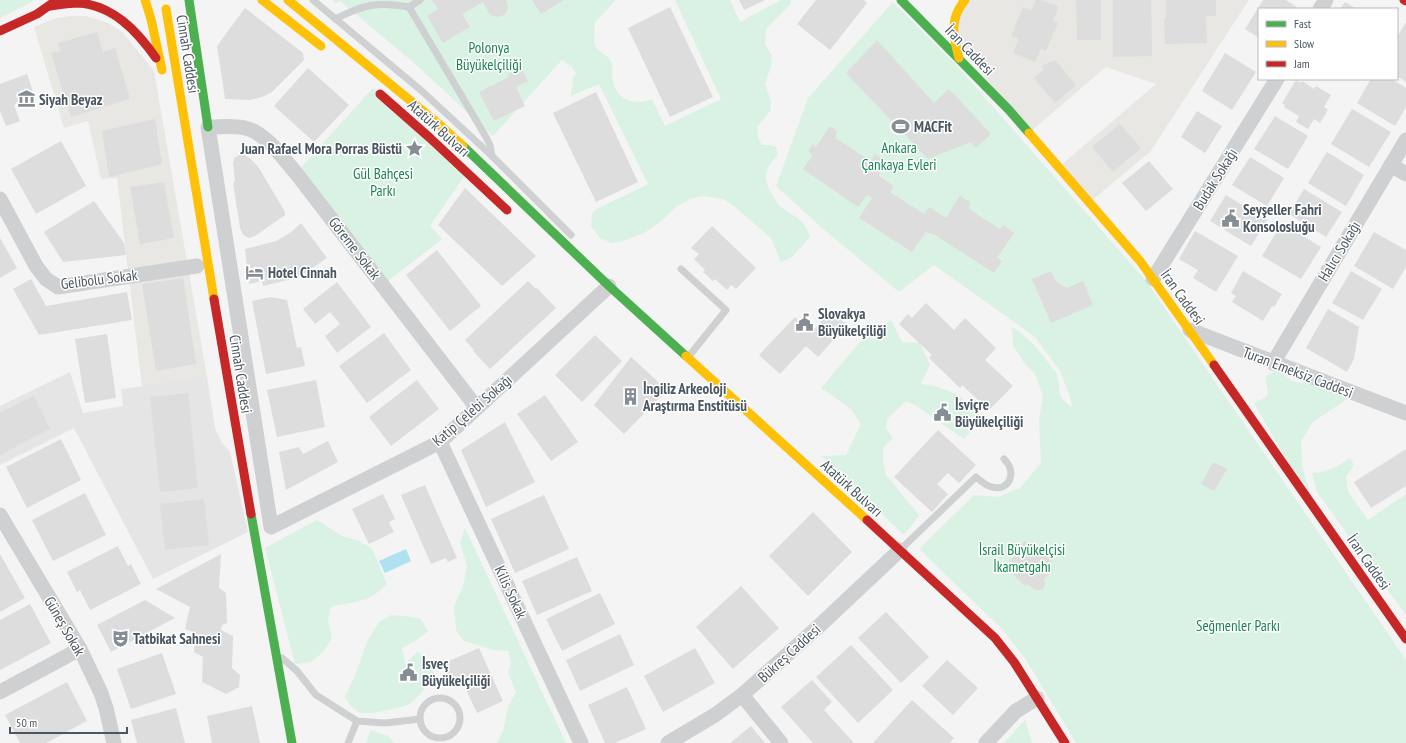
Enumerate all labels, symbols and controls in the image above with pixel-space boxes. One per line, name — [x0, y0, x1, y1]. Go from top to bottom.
legend — [1258, 8, 1398, 80]
street label: Cinnah Caddesi — [172, 13, 204, 95]
text: Fast — [1294, 16, 1312, 31]
street label: İran Caddesi — [941, 21, 999, 79]
text: Slow — [1294, 36, 1315, 51]
park label: Polonya Büyükelçiliği — [456, 38, 522, 74]
text: Jam — [1293, 56, 1310, 71]
museum icon: Siyah Beyaz — [16, 89, 36, 109]
place label: Siyah Beyaz — [39, 90, 103, 109]
street label: Atatürk Bulvarı — [404, 95, 474, 161]
sports icon: MACFit — [891, 116, 911, 136]
place label: MACFit — [914, 117, 953, 136]
place icon: Juan Rafael Mora Porras Büstü — [405, 138, 425, 158]
park label: Ankara Çankaya Evleri — [861, 138, 937, 174]
place label: Juan Rafael Mora Porras Büstü — [240, 139, 402, 158]
street label: Budak Sokağı — [1189, 145, 1241, 213]
park label: Gül Bahçesi Parkı — [353, 164, 413, 200]
place label: Seyşeller Fahri Konsolosluğu — [1243, 200, 1322, 236]
public building icon: Seyşeller Fahri Konsolosluğu — [1220, 208, 1240, 228]
street label: Göreme Sokak — [325, 213, 385, 283]
street label: Halıcı Sokağı — [1314, 217, 1364, 285]
hotel icon: Hotel Cinnah — [245, 262, 265, 282]
place label: Hotel Cinnah — [268, 263, 337, 282]
street label: Gelibolu Sokak — [60, 265, 139, 293]
street label: İran Caddesi — [1157, 266, 1209, 328]
place label: Slovakya Büyükelçiliği — [818, 304, 887, 340]
public building icon: Slovakya Büyükelçiliği — [795, 312, 815, 332]
street label: Cinnah Caddesi — [225, 333, 257, 415]
street label: Turan Emeksiz Caddesi — [1240, 342, 1356, 402]
street label: Katip Çelebi Sokağı — [428, 370, 516, 450]
place label: İngiliz Arkeoloji Araştırma Enstitüsü — [642, 379, 747, 415]
building icon: İngiliz Arkeoloji Araştırma Enstitüsü — [620, 387, 640, 407]
place label: İsviçre Büyükelçiliği — [955, 395, 1024, 431]
public building icon: İsviçre Büyükelçiliği — [932, 403, 952, 423]
street label: Atatürk Bulvarı — [817, 455, 887, 521]
street label: İran Caddesi — [1343, 531, 1395, 593]
park label: İsrail Büyükelçisi İkametgahı — [979, 540, 1065, 576]
street label: Kilis Sokak — [491, 563, 532, 622]
street label: Güneş Sokak — [40, 593, 90, 659]
park label: Seğmenler Parkı — [1196, 616, 1280, 635]
street label: Bükreş Caddesi — [754, 620, 824, 686]
theatre icon: Tatbikat Sahnesi — [110, 628, 130, 648]
place label: Tatbikat Sahnesi — [133, 629, 221, 648]
place label: İsveç Büyükelçiliği — [422, 654, 491, 690]
public building icon: İsveç Büyükelçiliği — [399, 662, 419, 682]
scale bar — [10, 709, 127, 735]
text: 50 m — [16, 715, 37, 730]

